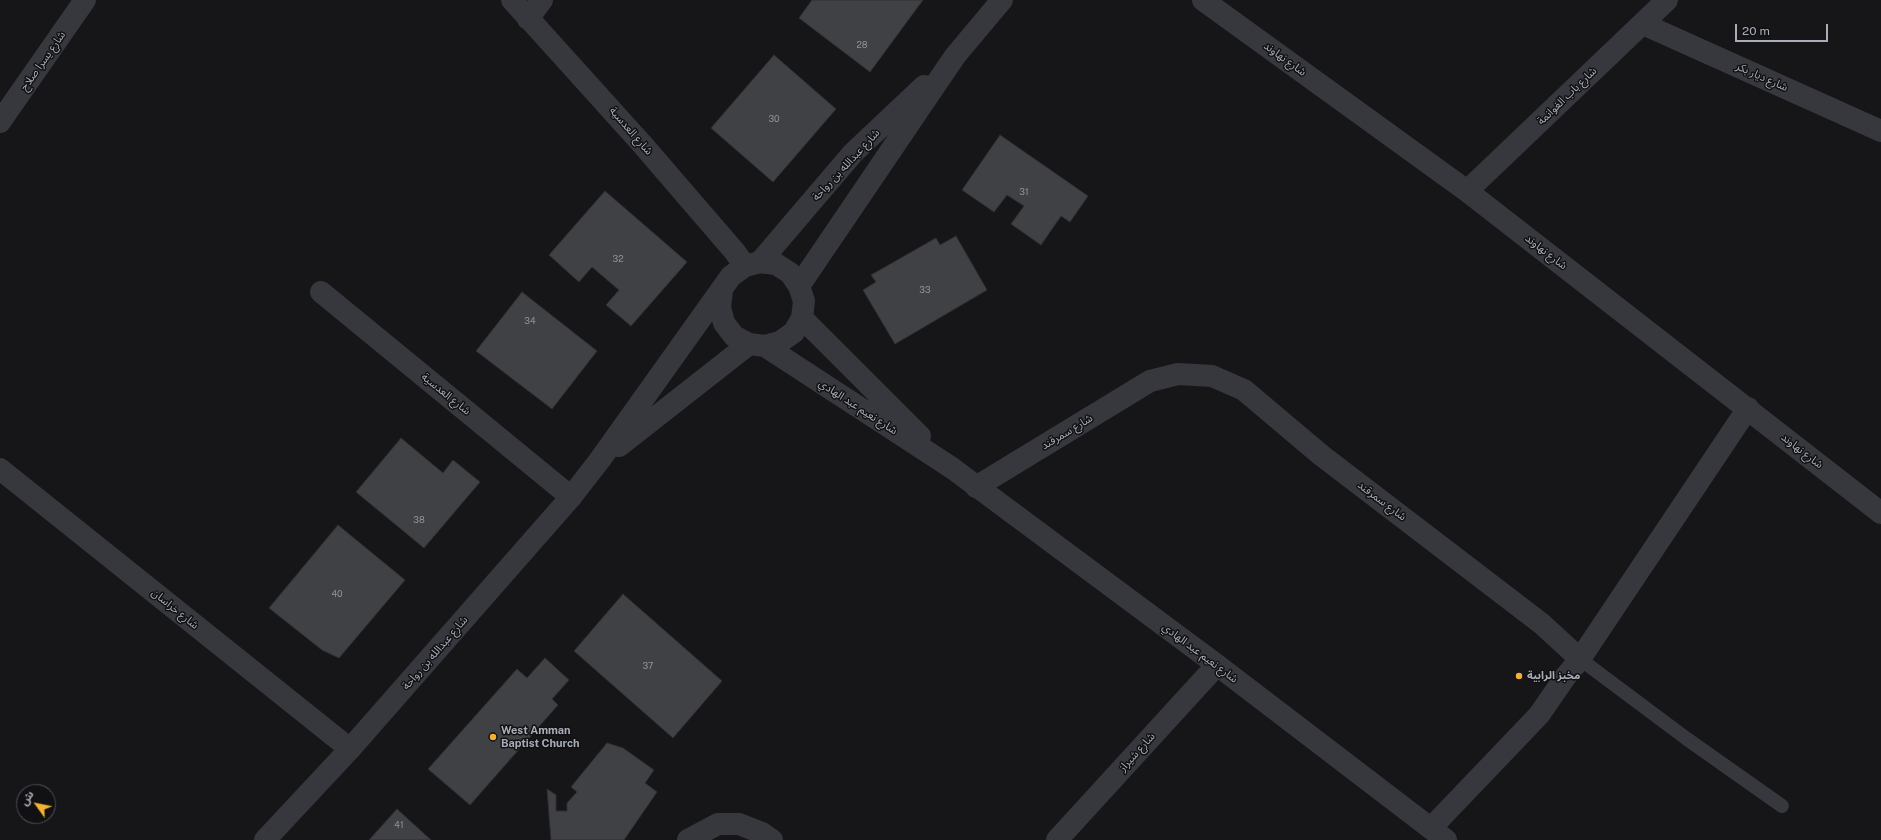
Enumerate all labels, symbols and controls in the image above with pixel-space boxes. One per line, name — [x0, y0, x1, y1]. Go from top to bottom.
scale bar — [1737, 16, 1830, 42]
text: 20 m — [1742, 24, 1770, 38]
street label: شارع يسرا صلاح — [18, 29, 68, 93]
street label: شارع نهاوند — [1261, 39, 1309, 79]
house number: 28 — [856, 40, 868, 50]
street label: شارع ديار بكر — [1734, 60, 1790, 94]
street label: شارع باب الغوانمة — [1535, 64, 1599, 128]
street label: شارع العدسية — [607, 104, 655, 158]
house number: 30 — [768, 114, 780, 124]
street label: شارع عبدالله بن رواحة — [809, 126, 883, 204]
house number: 31 — [1019, 187, 1029, 197]
street label: شارع نهاوند — [1522, 232, 1570, 272]
house number: 32 — [612, 254, 624, 264]
house number: 33 — [919, 285, 931, 295]
house number: 34 — [524, 316, 536, 326]
street label: شارع العدسية — [419, 370, 473, 418]
street label: شارع نعيم عبد الهادي — [816, 377, 900, 437]
street label: شارع سمرقند — [1039, 411, 1095, 453]
street label: شارع نهاوند — [1778, 431, 1826, 471]
street label: شارع سمرقند — [1355, 478, 1409, 524]
house number: 38 — [413, 515, 425, 525]
street label: شارع خراسان — [149, 586, 201, 632]
house number: 40 — [331, 589, 343, 599]
street label: شارع عبدالله بن رواحة — [399, 614, 471, 692]
street label: شارع نعيم عبد الهادي — [1160, 620, 1240, 686]
house number: 37 — [643, 661, 653, 671]
place label: مخبز الرابية — [1527, 669, 1580, 683]
marker: مخبز الرابية — [1514, 671, 1524, 681]
place label: West Amman Baptist Church — [501, 724, 580, 750]
street label: شارع شيراز — [1116, 730, 1158, 774]
marker: West Amman Baptist Church — [488, 732, 498, 742]
north arrow — [16, 784, 56, 824]
text: ش — [18, 788, 36, 808]
house number: 41 — [394, 820, 404, 830]

